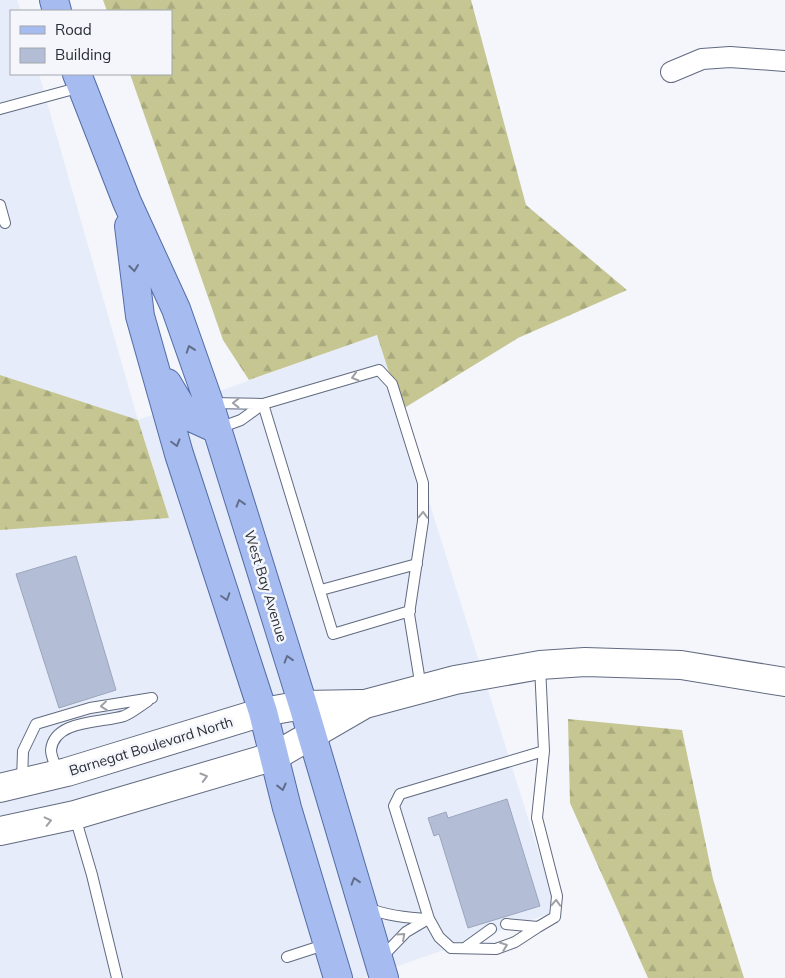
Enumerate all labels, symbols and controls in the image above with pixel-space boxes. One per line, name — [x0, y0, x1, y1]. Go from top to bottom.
legend — [10, 10, 172, 75]
text: Road — [55, 20, 92, 39]
text: Building — [55, 45, 111, 64]
one-way arrow — [128, 264, 139, 272]
one-way arrow — [186, 345, 196, 354]
one-way arrow — [352, 372, 360, 382]
one-way arrow — [232, 398, 240, 408]
one-way arrow — [171, 438, 181, 446]
one-way arrow — [236, 500, 246, 508]
one-way arrow — [418, 511, 428, 519]
street label: West Bay Avenue — [241, 528, 291, 644]
one-way arrow — [220, 593, 230, 601]
one-way arrow — [284, 655, 294, 663]
one-way arrow — [100, 700, 108, 711]
street label: Barnegat Boulevard North — [67, 712, 235, 780]
one-way arrow — [200, 772, 208, 782]
one-way arrow — [276, 782, 287, 791]
one-way arrow — [43, 816, 52, 827]
one-way arrow — [350, 877, 360, 886]
one-way arrow — [550, 899, 561, 907]
one-way arrow — [396, 933, 405, 942]
one-way arrow — [499, 941, 508, 952]

